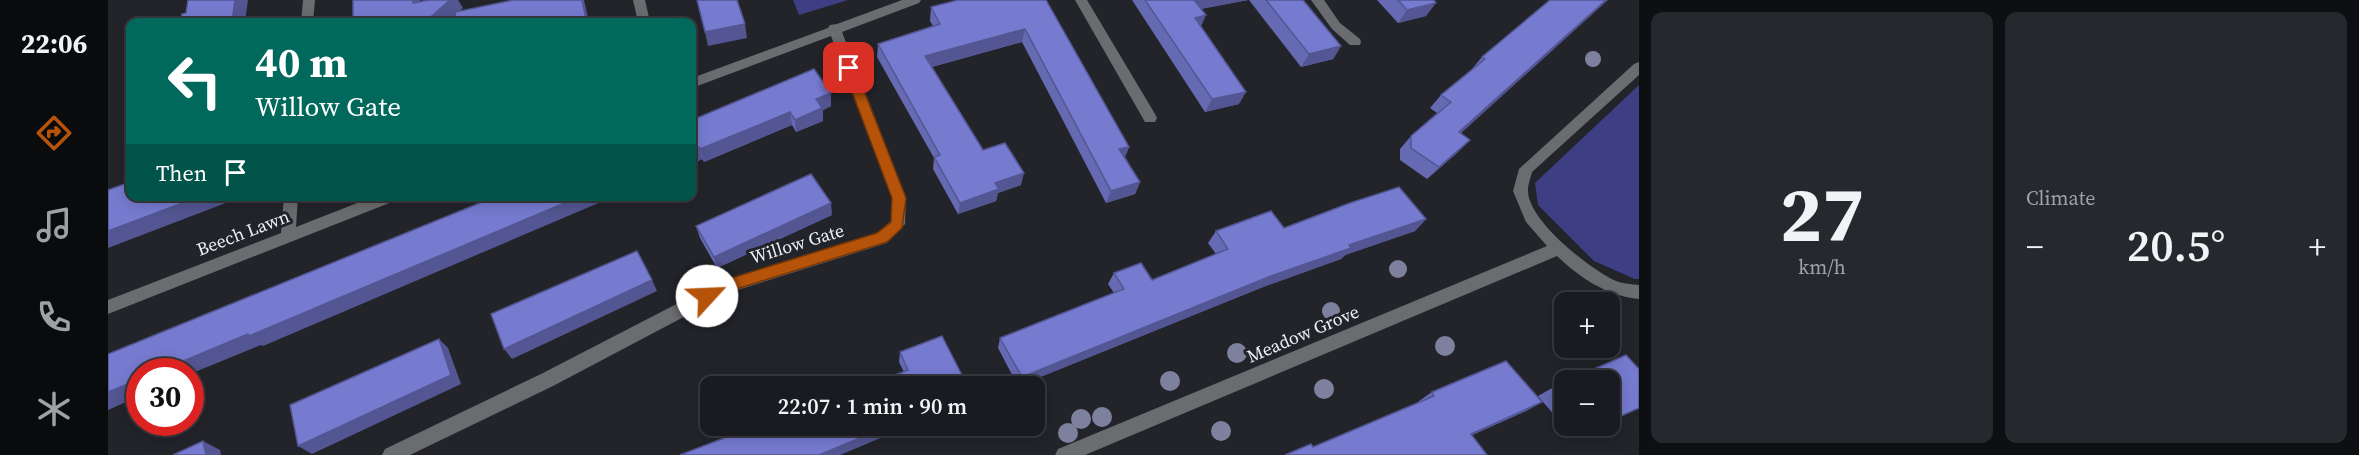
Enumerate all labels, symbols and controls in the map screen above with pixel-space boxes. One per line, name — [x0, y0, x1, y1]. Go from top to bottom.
text: 22:06 — [21, 25, 87, 62]
text: 40 m — [255, 33, 348, 91]
icon: left — [156, 42, 234, 120]
pin — [823, 42, 874, 93]
icon: arrive — [832, 51, 865, 84]
text: Willow Gate — [255, 88, 401, 125]
icon: directions — [33, 112, 75, 154]
icon: arrive — [219, 156, 252, 189]
text: Then — [156, 158, 207, 188]
text: 27 — [1780, 160, 1864, 267]
text: Climate — [2026, 184, 2095, 212]
street label: Beech Lawn — [193, 203, 293, 262]
icon: music — [33, 204, 75, 246]
text: 20.5° — [2127, 214, 2225, 276]
street label: Willow Gate — [747, 217, 847, 270]
text: − — [2026, 224, 2044, 269]
text: + — [2309, 224, 2326, 269]
text: km/h — [1798, 253, 1846, 281]
position arrow — [675, 264, 739, 328]
map controls — [1554, 292, 1620, 436]
button: + — [1554, 292, 1620, 358]
icon: phone — [33, 296, 75, 338]
street label: Meadow Grove — [1243, 299, 1363, 368]
speed limit sign: 30 — [126, 358, 204, 436]
button: − — [1554, 370, 1620, 436]
icon: climate — [33, 388, 75, 430]
text: 22:07 · 1 min · 90 m — [778, 391, 967, 421]

